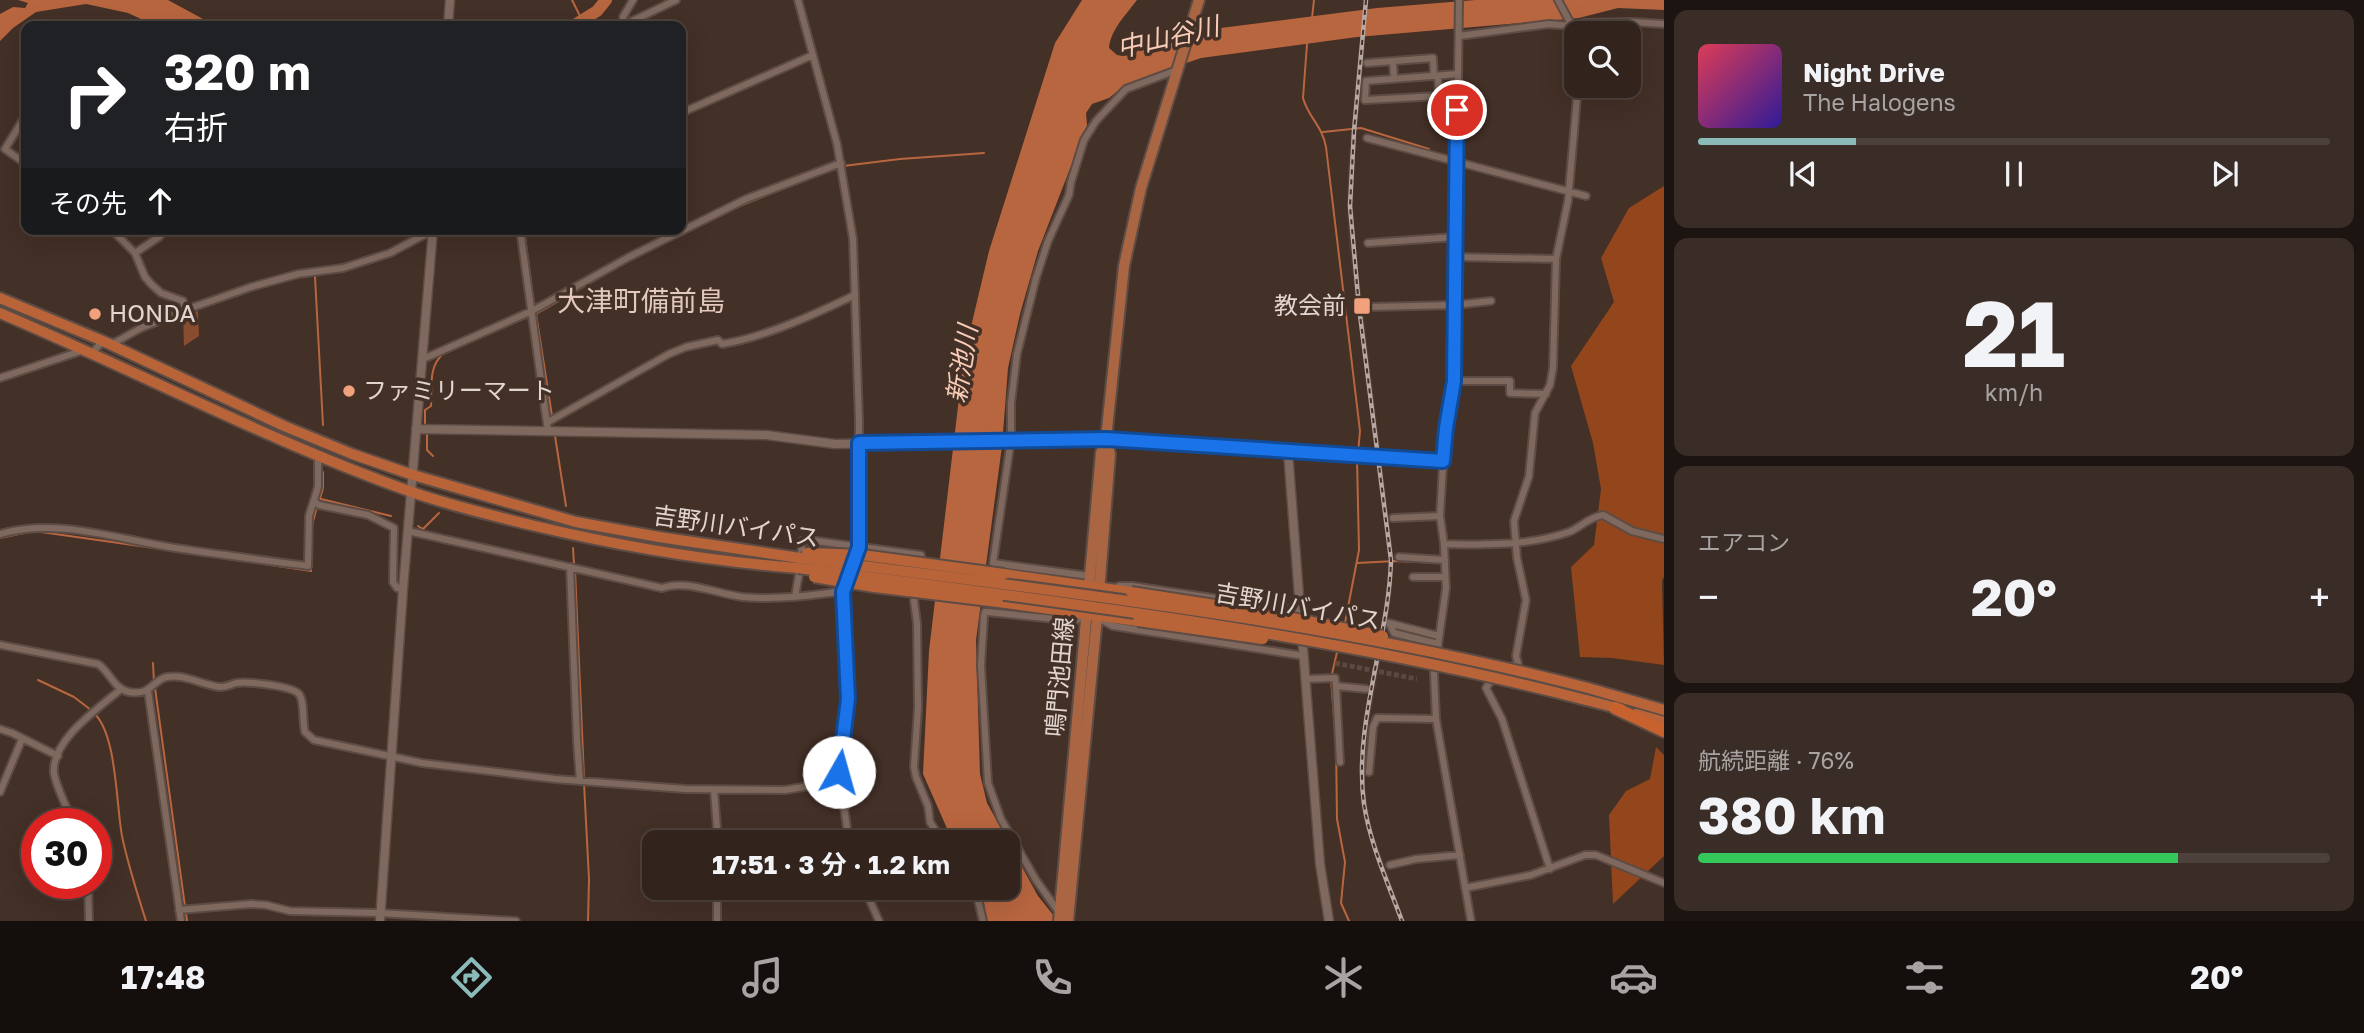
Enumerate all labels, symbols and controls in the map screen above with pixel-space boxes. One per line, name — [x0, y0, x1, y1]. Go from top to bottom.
water label: 中山谷川 — [1114, 9, 1225, 63]
map controls — [1564, 21, 1641, 98]
button: search — [1564, 21, 1641, 98]
text: 320 m — [164, 42, 311, 101]
icon: right — [49, 49, 140, 140]
text: Night Drive — [1803, 57, 1945, 88]
pin — [1427, 80, 1487, 140]
text: The Halogens — [1803, 88, 1956, 116]
icon: arrive — [1438, 91, 1476, 129]
text: 右折 — [164, 108, 228, 146]
icon: previous — [1784, 155, 1822, 193]
icon: pause — [1995, 155, 2033, 193]
icon: next — [2206, 155, 2244, 193]
icon: ahead — [141, 182, 179, 220]
text: その先 — [49, 188, 127, 219]
text: 21 — [1963, 278, 2065, 387]
district label: 大津町備前島 — [557, 284, 725, 317]
place label: 教会前 — [1274, 290, 1346, 319]
marker: 教会前 — [1352, 296, 1372, 316]
place label: HONDA — [109, 298, 196, 327]
marker: HONDA — [87, 306, 103, 322]
water label: 新池川 — [940, 320, 983, 405]
place label: ファミリーマート — [363, 375, 555, 404]
text: km/h — [1985, 378, 2043, 406]
marker: ファミリーマート — [341, 383, 357, 399]
street label: 吉野川バイパス — [651, 499, 821, 552]
text: エアコン — [1698, 528, 1790, 556]
text: 20° — [1971, 565, 2057, 627]
text: − — [1698, 574, 1719, 619]
text: + — [2309, 574, 2330, 619]
street label: 吉野川バイパス — [1213, 577, 1383, 634]
street label: 鳴門池田線 — [1039, 616, 1078, 738]
position arrow — [802, 735, 876, 809]
text: 航続距離 · 76% — [1698, 746, 1854, 774]
text: 380 km — [1698, 783, 1885, 845]
speed limit sign: 30 — [21, 808, 112, 899]
text: 17:51 · 3 分 · 1.2 km — [712, 849, 950, 880]
icon: directions — [447, 953, 496, 1002]
icon: music — [738, 953, 787, 1002]
icon: phone — [1028, 953, 1077, 1002]
icon: climate — [1319, 953, 1368, 1002]
icon: car — [1609, 953, 1658, 1002]
icon: filters — [1900, 953, 1949, 1002]
text: 17:48 — [121, 958, 205, 996]
text: 20° — [2190, 958, 2243, 996]

